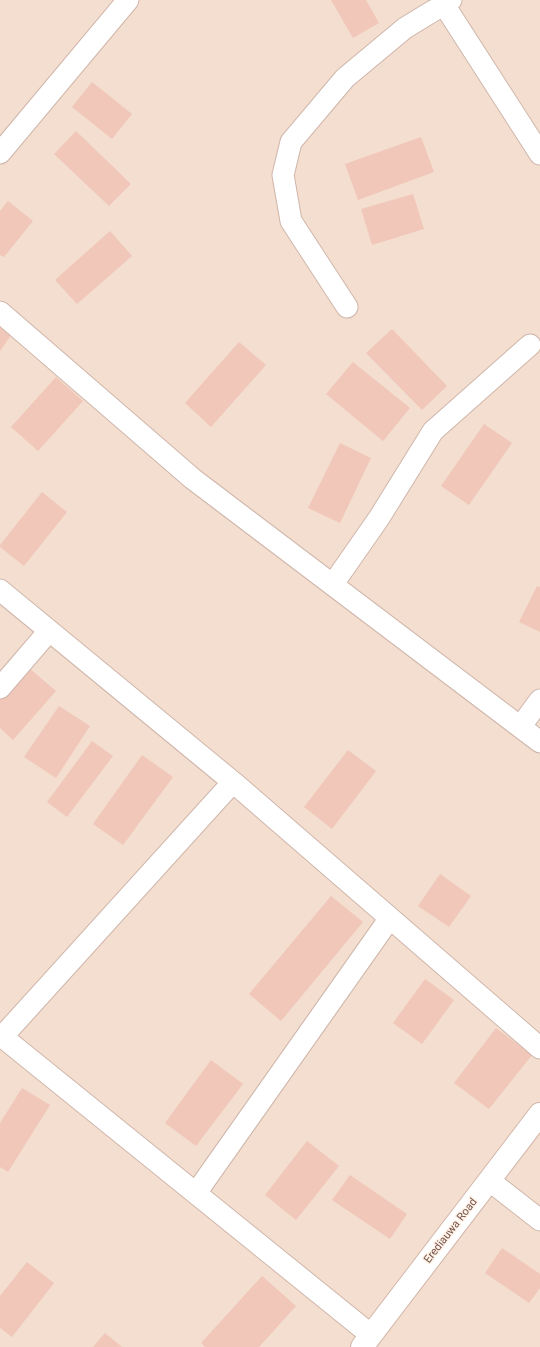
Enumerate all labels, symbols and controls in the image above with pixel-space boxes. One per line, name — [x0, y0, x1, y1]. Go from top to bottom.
street label: Erediauwa Road — [422, 1196, 480, 1266]

